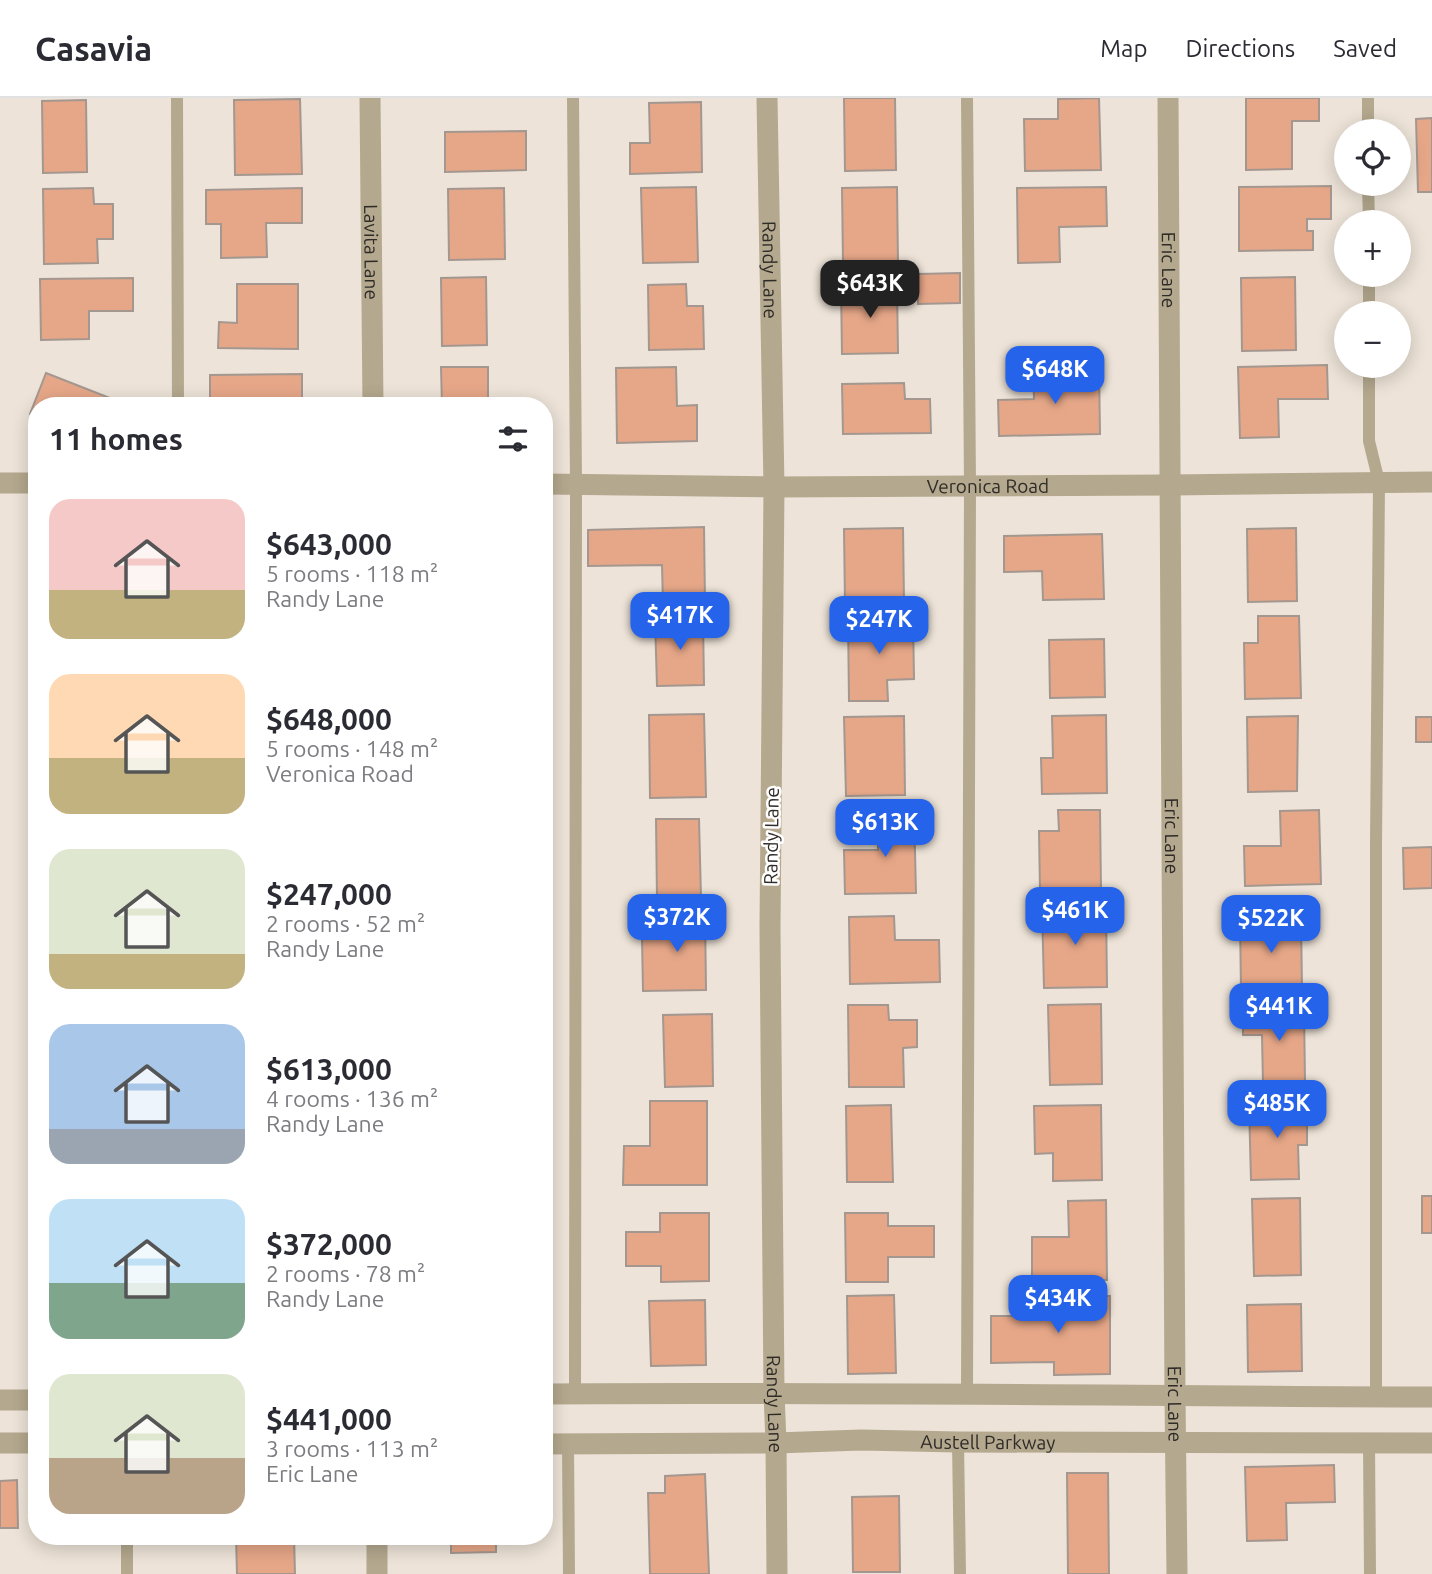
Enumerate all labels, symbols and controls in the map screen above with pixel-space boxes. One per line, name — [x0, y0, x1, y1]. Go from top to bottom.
text: Casavia — [35, 30, 152, 67]
text: Map — [1100, 35, 1147, 62]
text: Directions — [1185, 35, 1295, 62]
text: Saved — [1333, 35, 1397, 62]
map controls — [1334, 119, 1411, 378]
button: locate — [1334, 119, 1411, 196]
street label: Lavita Lane — [360, 204, 383, 300]
button: + — [1334, 210, 1411, 287]
street label: Randy Lane — [758, 221, 782, 319]
street label: Eric Lane — [1158, 232, 1180, 308]
pin: $643K — [821, 260, 919, 320]
text: $643K — [836, 270, 904, 295]
button: − — [1334, 301, 1411, 378]
pin: $648K — [1006, 346, 1104, 406]
text: $648K — [1021, 356, 1089, 381]
icon: filters — [494, 420, 532, 458]
text: 11 homes — [49, 422, 183, 456]
street label: Veronica Road — [927, 475, 1049, 497]
icon: home — [105, 527, 189, 611]
text: $643,000 — [266, 527, 392, 561]
text: 5 rooms · 118 m² — [266, 561, 438, 586]
text: Randy Lane — [266, 586, 384, 611]
pin: $417K — [631, 592, 729, 652]
pin: $247K — [830, 596, 928, 656]
text: $417K — [646, 602, 714, 627]
text: $247K — [845, 606, 913, 631]
icon: home — [105, 702, 189, 786]
text: $648,000 — [266, 702, 392, 736]
text: 5 rooms · 148 m² — [266, 736, 438, 761]
text: Veronica Road — [266, 761, 414, 786]
street label: Randy Lane — [759, 787, 783, 885]
street label: Eric Lane — [1161, 798, 1183, 874]
pin: $613K — [836, 800, 934, 859]
text: $613K — [851, 809, 919, 834]
icon: home — [105, 877, 189, 961]
text: $247,000 — [266, 877, 392, 911]
pin: $461K — [1026, 888, 1124, 947]
pin: $372K — [628, 894, 726, 954]
pin: $522K — [1222, 896, 1320, 955]
text: $461K — [1041, 897, 1109, 922]
text: $372K — [643, 904, 711, 929]
text: $522K — [1237, 905, 1305, 930]
text: 2 rooms · 52 m² — [266, 911, 425, 936]
text: Randy Lane — [266, 936, 384, 961]
pin: $441K — [1230, 984, 1328, 1043]
text: $441K — [1245, 993, 1313, 1018]
icon: home — [105, 1052, 189, 1136]
text: $613,000 — [266, 1052, 392, 1086]
pin: $485K — [1228, 1080, 1326, 1140]
text: 4 rooms · 136 m² — [266, 1086, 438, 1111]
text: $485K — [1243, 1090, 1311, 1115]
text: Randy Lane — [266, 1111, 384, 1136]
icon: home — [105, 1227, 189, 1311]
text: $372,000 — [266, 1227, 392, 1261]
text: 2 rooms · 78 m² — [266, 1261, 425, 1286]
pin: $434K — [1009, 1276, 1107, 1335]
text: $434K — [1024, 1285, 1092, 1310]
text: Randy Lane — [266, 1286, 384, 1311]
street label: Randy Lane — [763, 1355, 787, 1453]
street label: Eric Lane — [1164, 1366, 1187, 1442]
icon: home — [105, 1402, 189, 1486]
text: $441,000 — [266, 1402, 392, 1436]
street label: Austell Parkway — [920, 1430, 1056, 1453]
text: 3 rooms · 113 m² — [266, 1436, 438, 1461]
text: Eric Lane — [266, 1461, 359, 1486]

